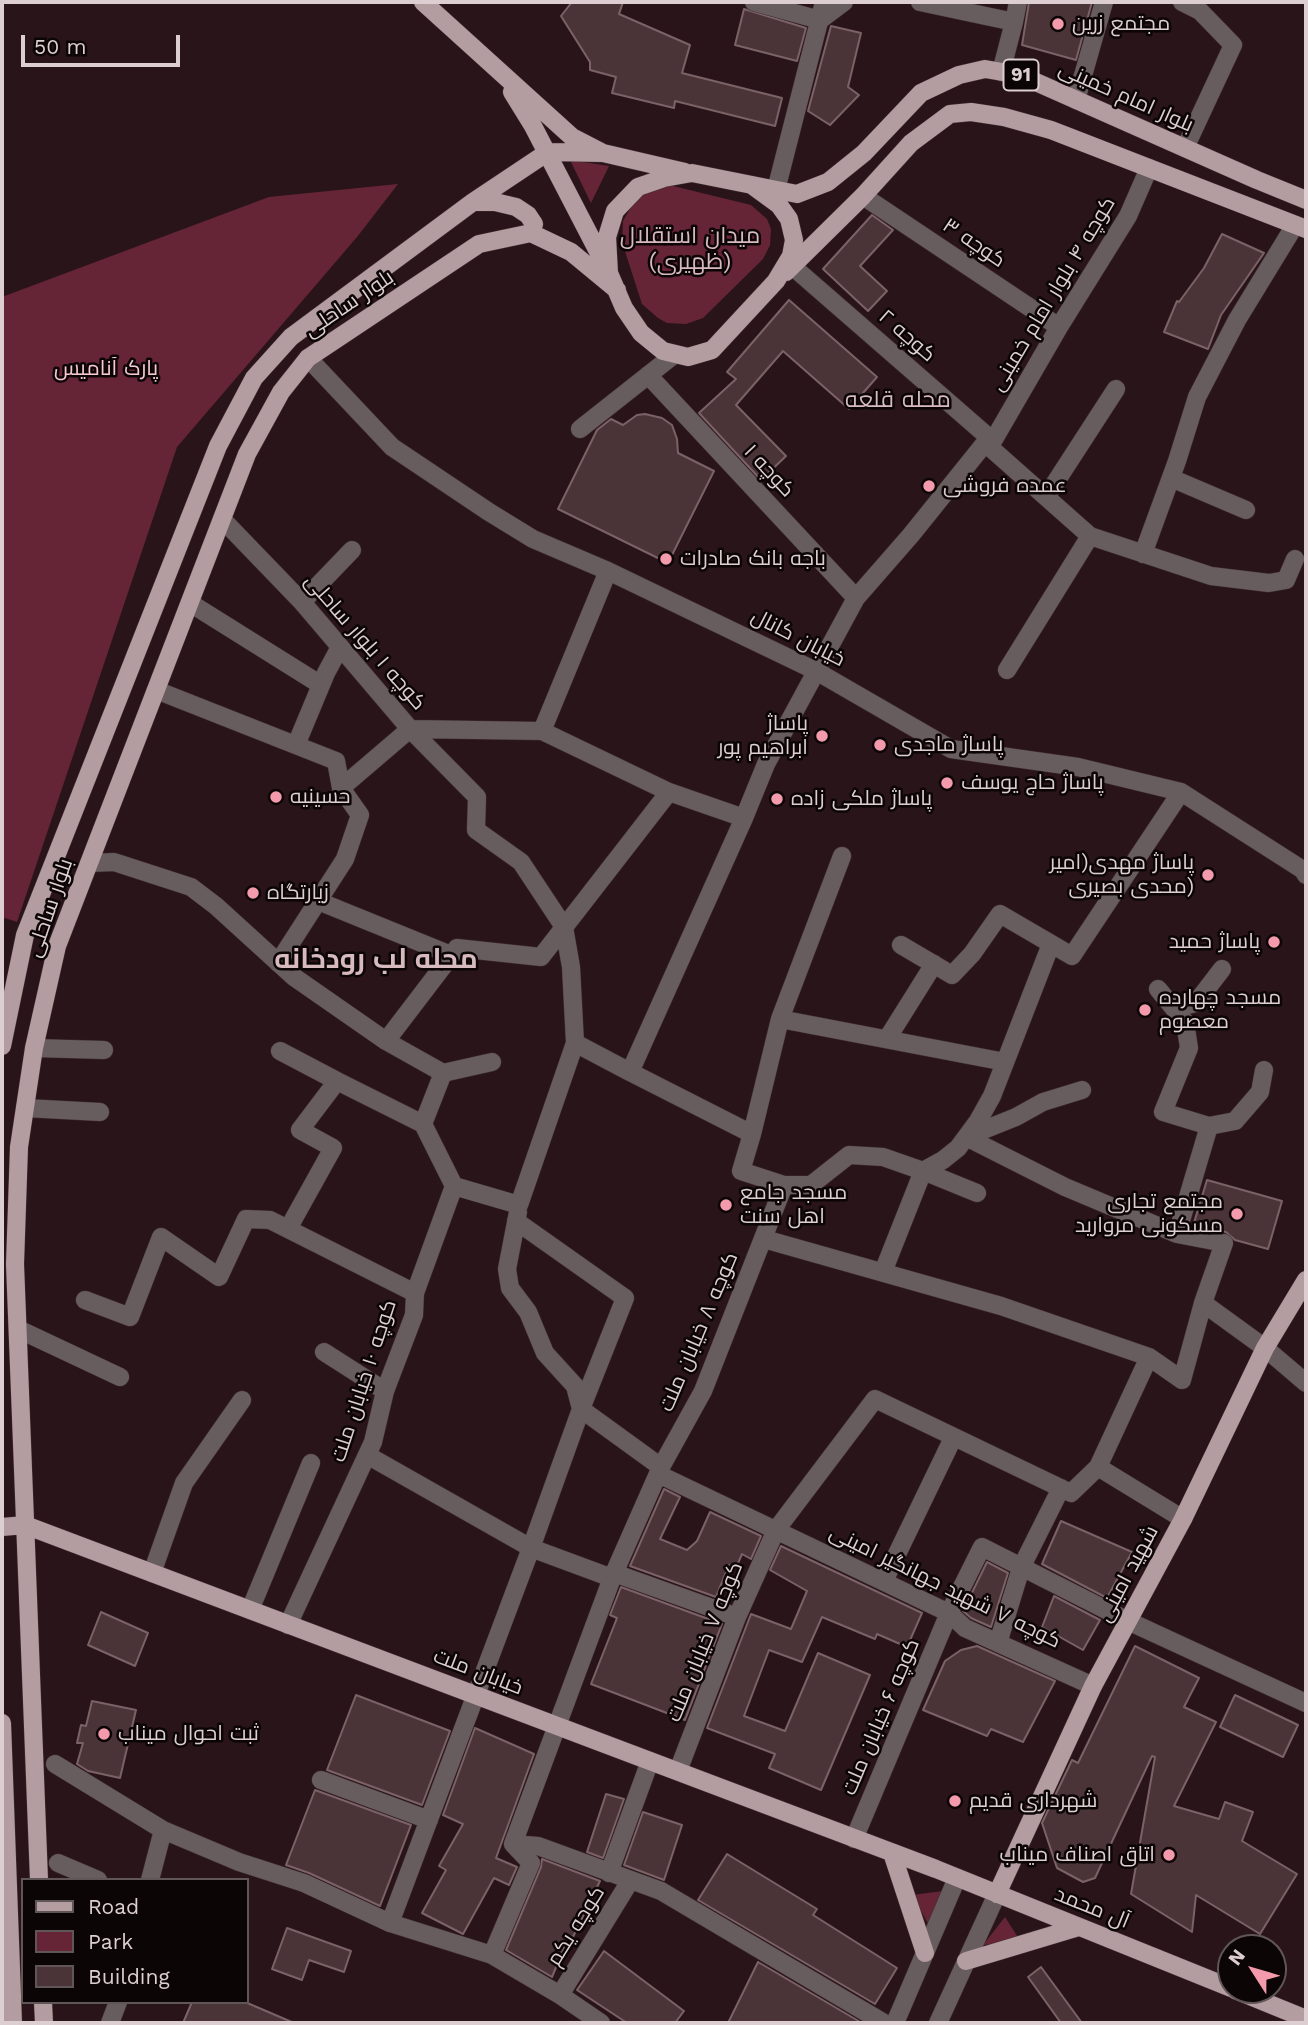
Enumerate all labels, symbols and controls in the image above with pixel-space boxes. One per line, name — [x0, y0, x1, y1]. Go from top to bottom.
place label: مجتمع زرین — [1072, 11, 1170, 37]
marker: مجتمع زرین — [1050, 16, 1066, 32]
scale bar — [24, 21, 184, 65]
text: 50 m — [34, 34, 86, 59]
street label: بلوار امام خمینی — [1055, 56, 1197, 138]
road number: 91 — [1004, 60, 1038, 90]
street label: کوچه ۴ بلوار امام خمینی — [985, 192, 1121, 396]
street label: کوچه ۳ — [938, 213, 1010, 273]
district label: میدان استقلال (ظهیری) — [620, 222, 760, 276]
street label: بلوار ساحلی — [299, 265, 399, 343]
street label: کوچه ۲ — [873, 304, 941, 368]
park label: پارک آنامیس — [54, 356, 158, 382]
district label: محله قلعه — [845, 386, 951, 414]
street label: کوچه ۱ — [738, 439, 800, 503]
place label: عمده فروشی — [943, 473, 1067, 499]
marker: عمده فروشی — [921, 478, 937, 494]
place label: باجه بانک صادرات — [680, 546, 826, 572]
marker: باجه بانک صادرات — [658, 551, 674, 567]
street label: کوچه ۱ بلوار ساحلی — [299, 569, 431, 715]
street label: خیابان کانال — [747, 604, 849, 672]
place label: پاساژ ابراهیم پور — [718, 711, 808, 761]
marker: پاساژ ابراهیم پور — [814, 728, 830, 744]
place label: پاساژ ماجدی — [894, 732, 1003, 758]
marker: پاساژ ماجدی — [872, 737, 888, 753]
place label: پاساژ حاج یوسف — [961, 770, 1104, 796]
marker: پاساژ حاج یوسف — [939, 775, 955, 791]
place label: حسینیه — [290, 784, 350, 810]
place label: پاساژ ملکی زاده — [791, 786, 932, 812]
marker: حسینیه — [268, 789, 284, 805]
marker: پاساژ ملکی زاده — [769, 791, 785, 807]
place label: پاساژ مهدی(امیر محدی بصیری) — [1050, 850, 1194, 900]
street label: بلوار ساحلی — [21, 855, 79, 961]
marker: پاساژ مهدی(امیر محدی بصیری) — [1200, 867, 1216, 883]
place label: زیارتگاه — [267, 880, 329, 906]
marker: زیارتگاه — [245, 885, 261, 901]
place label: پاساژ حمید — [1169, 929, 1260, 955]
marker: پاساژ حمید — [1266, 934, 1282, 950]
district label: محله لب رودخانه — [274, 943, 478, 977]
place label: مسجد چهارده معصوم — [1159, 985, 1281, 1035]
marker: مسجد چهارده معصوم — [1137, 1002, 1153, 1018]
place label: مسجد جامع اهل سنت — [740, 1180, 847, 1230]
place label: مجتمع تجاری مسکونی مروارید — [1075, 1189, 1223, 1239]
marker: مسجد جامع اهل سنت — [718, 1197, 734, 1213]
marker: مجتمع تجاری مسکونی مروارید — [1229, 1206, 1245, 1222]
street label: کوچه ۸ خیابان ملت — [654, 1249, 744, 1415]
street label: کوچه ۱۰ خیابان ملت — [326, 1297, 402, 1465]
street label: کوچه ۷ شهید جهانگیر امینی — [825, 1520, 1065, 1654]
street label: شهید امینی — [1092, 1521, 1164, 1627]
street label: کوچه ۷ خیابان ملت — [661, 1558, 749, 1726]
street label: کوچه ۶ خیابان ملت — [837, 1635, 925, 1799]
street label: خیابان ملت — [430, 1643, 526, 1701]
place label: ثبت احوال میناب — [118, 1721, 259, 1747]
marker: ثبت احوال میناب — [96, 1726, 112, 1742]
place label: شهرداری قدیم — [969, 1788, 1097, 1814]
marker: شهرداری قدیم — [947, 1793, 963, 1809]
place label: اتاق اصناف میناب — [1000, 1842, 1155, 1868]
marker: اتاق اصناف میناب — [1161, 1847, 1177, 1863]
legend — [21, 1878, 248, 2004]
street label: کوچه یکم — [542, 1881, 610, 1971]
street label: آل محمد — [1051, 1882, 1133, 1934]
text: Road — [88, 1894, 139, 1919]
text: Park — [88, 1929, 133, 1954]
north arrow — [1217, 1934, 1287, 2004]
text: N — [1223, 1945, 1250, 1970]
text: Building — [88, 1964, 170, 1989]

